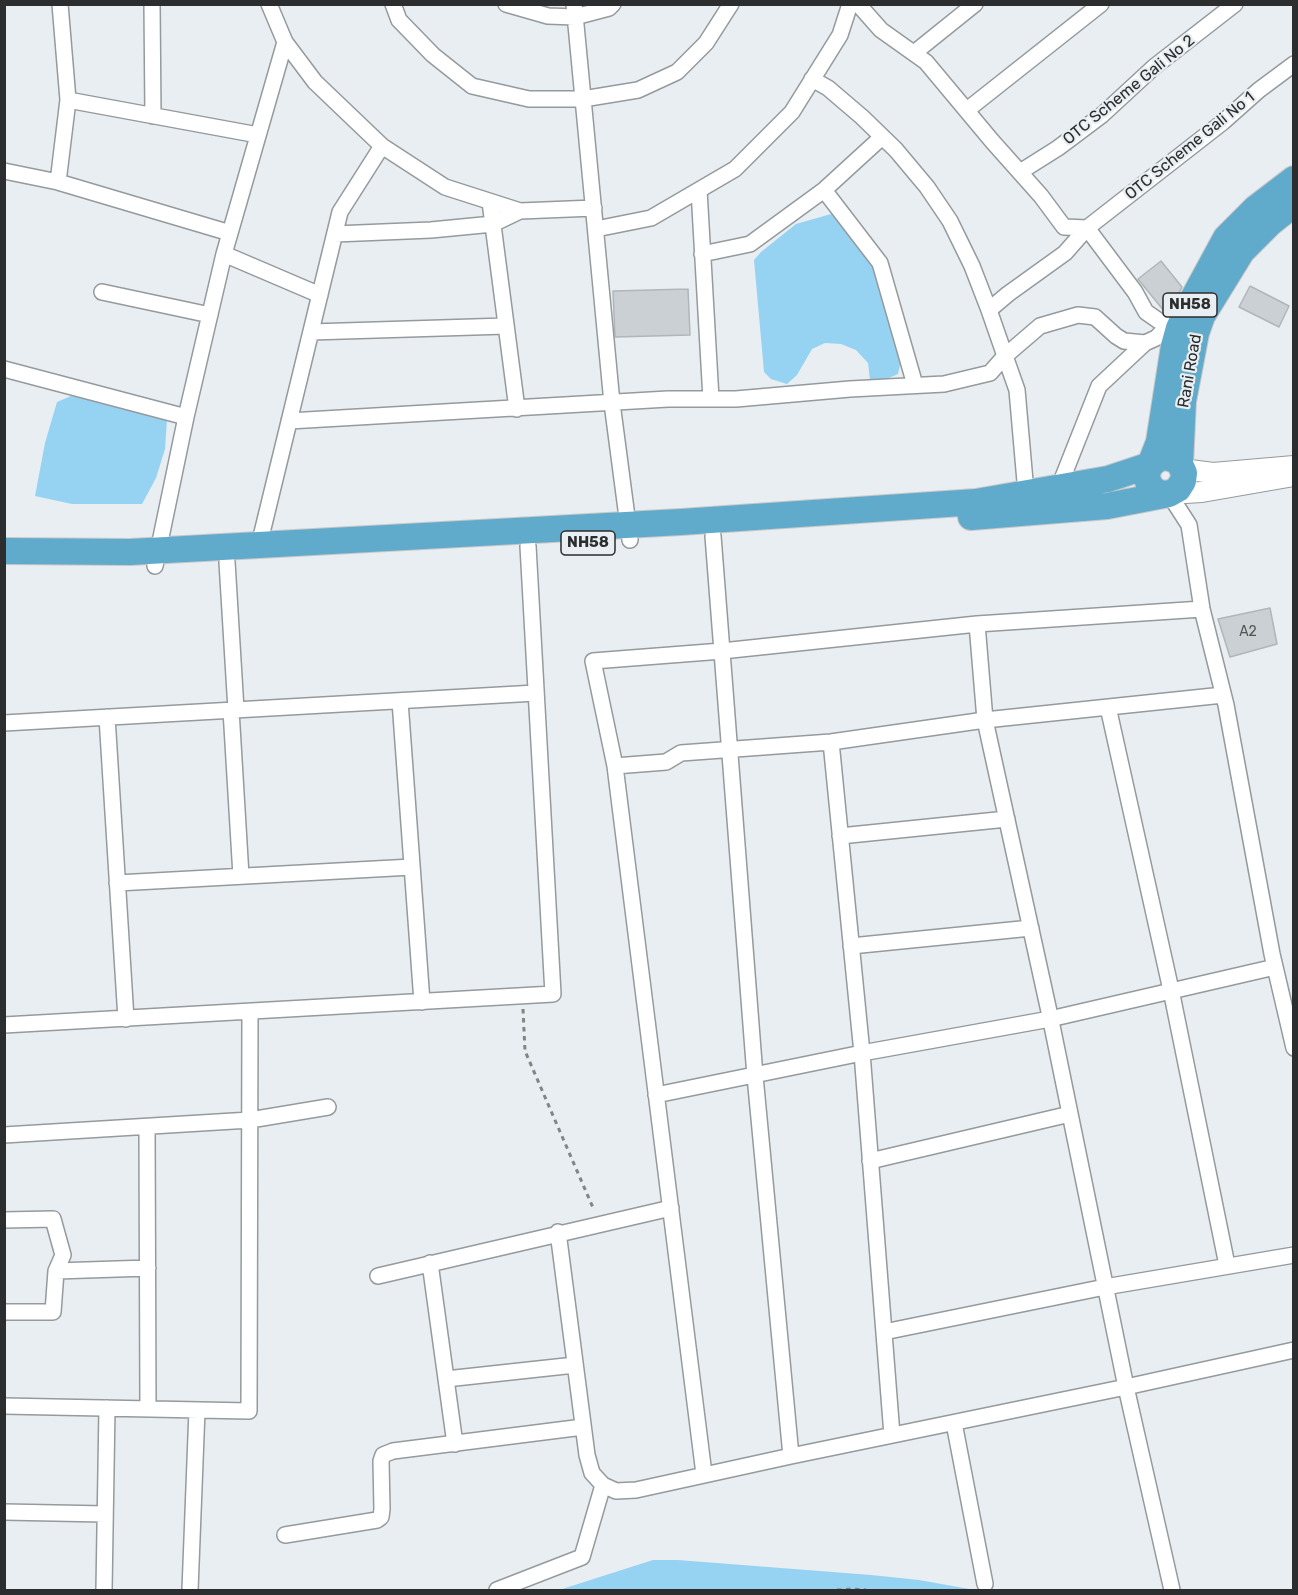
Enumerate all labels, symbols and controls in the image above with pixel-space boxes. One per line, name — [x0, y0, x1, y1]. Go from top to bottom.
street label: OTC Scheme Gali No 2 — [1059, 31, 1199, 149]
street label: OTC Scheme Gali No 1 — [1121, 88, 1259, 204]
road number: NH58 — [1163, 293, 1217, 317]
street label: Rani Road — [1174, 333, 1206, 409]
road number: NH58 — [561, 531, 615, 555]
house number: A2 — [1239, 624, 1257, 640]

